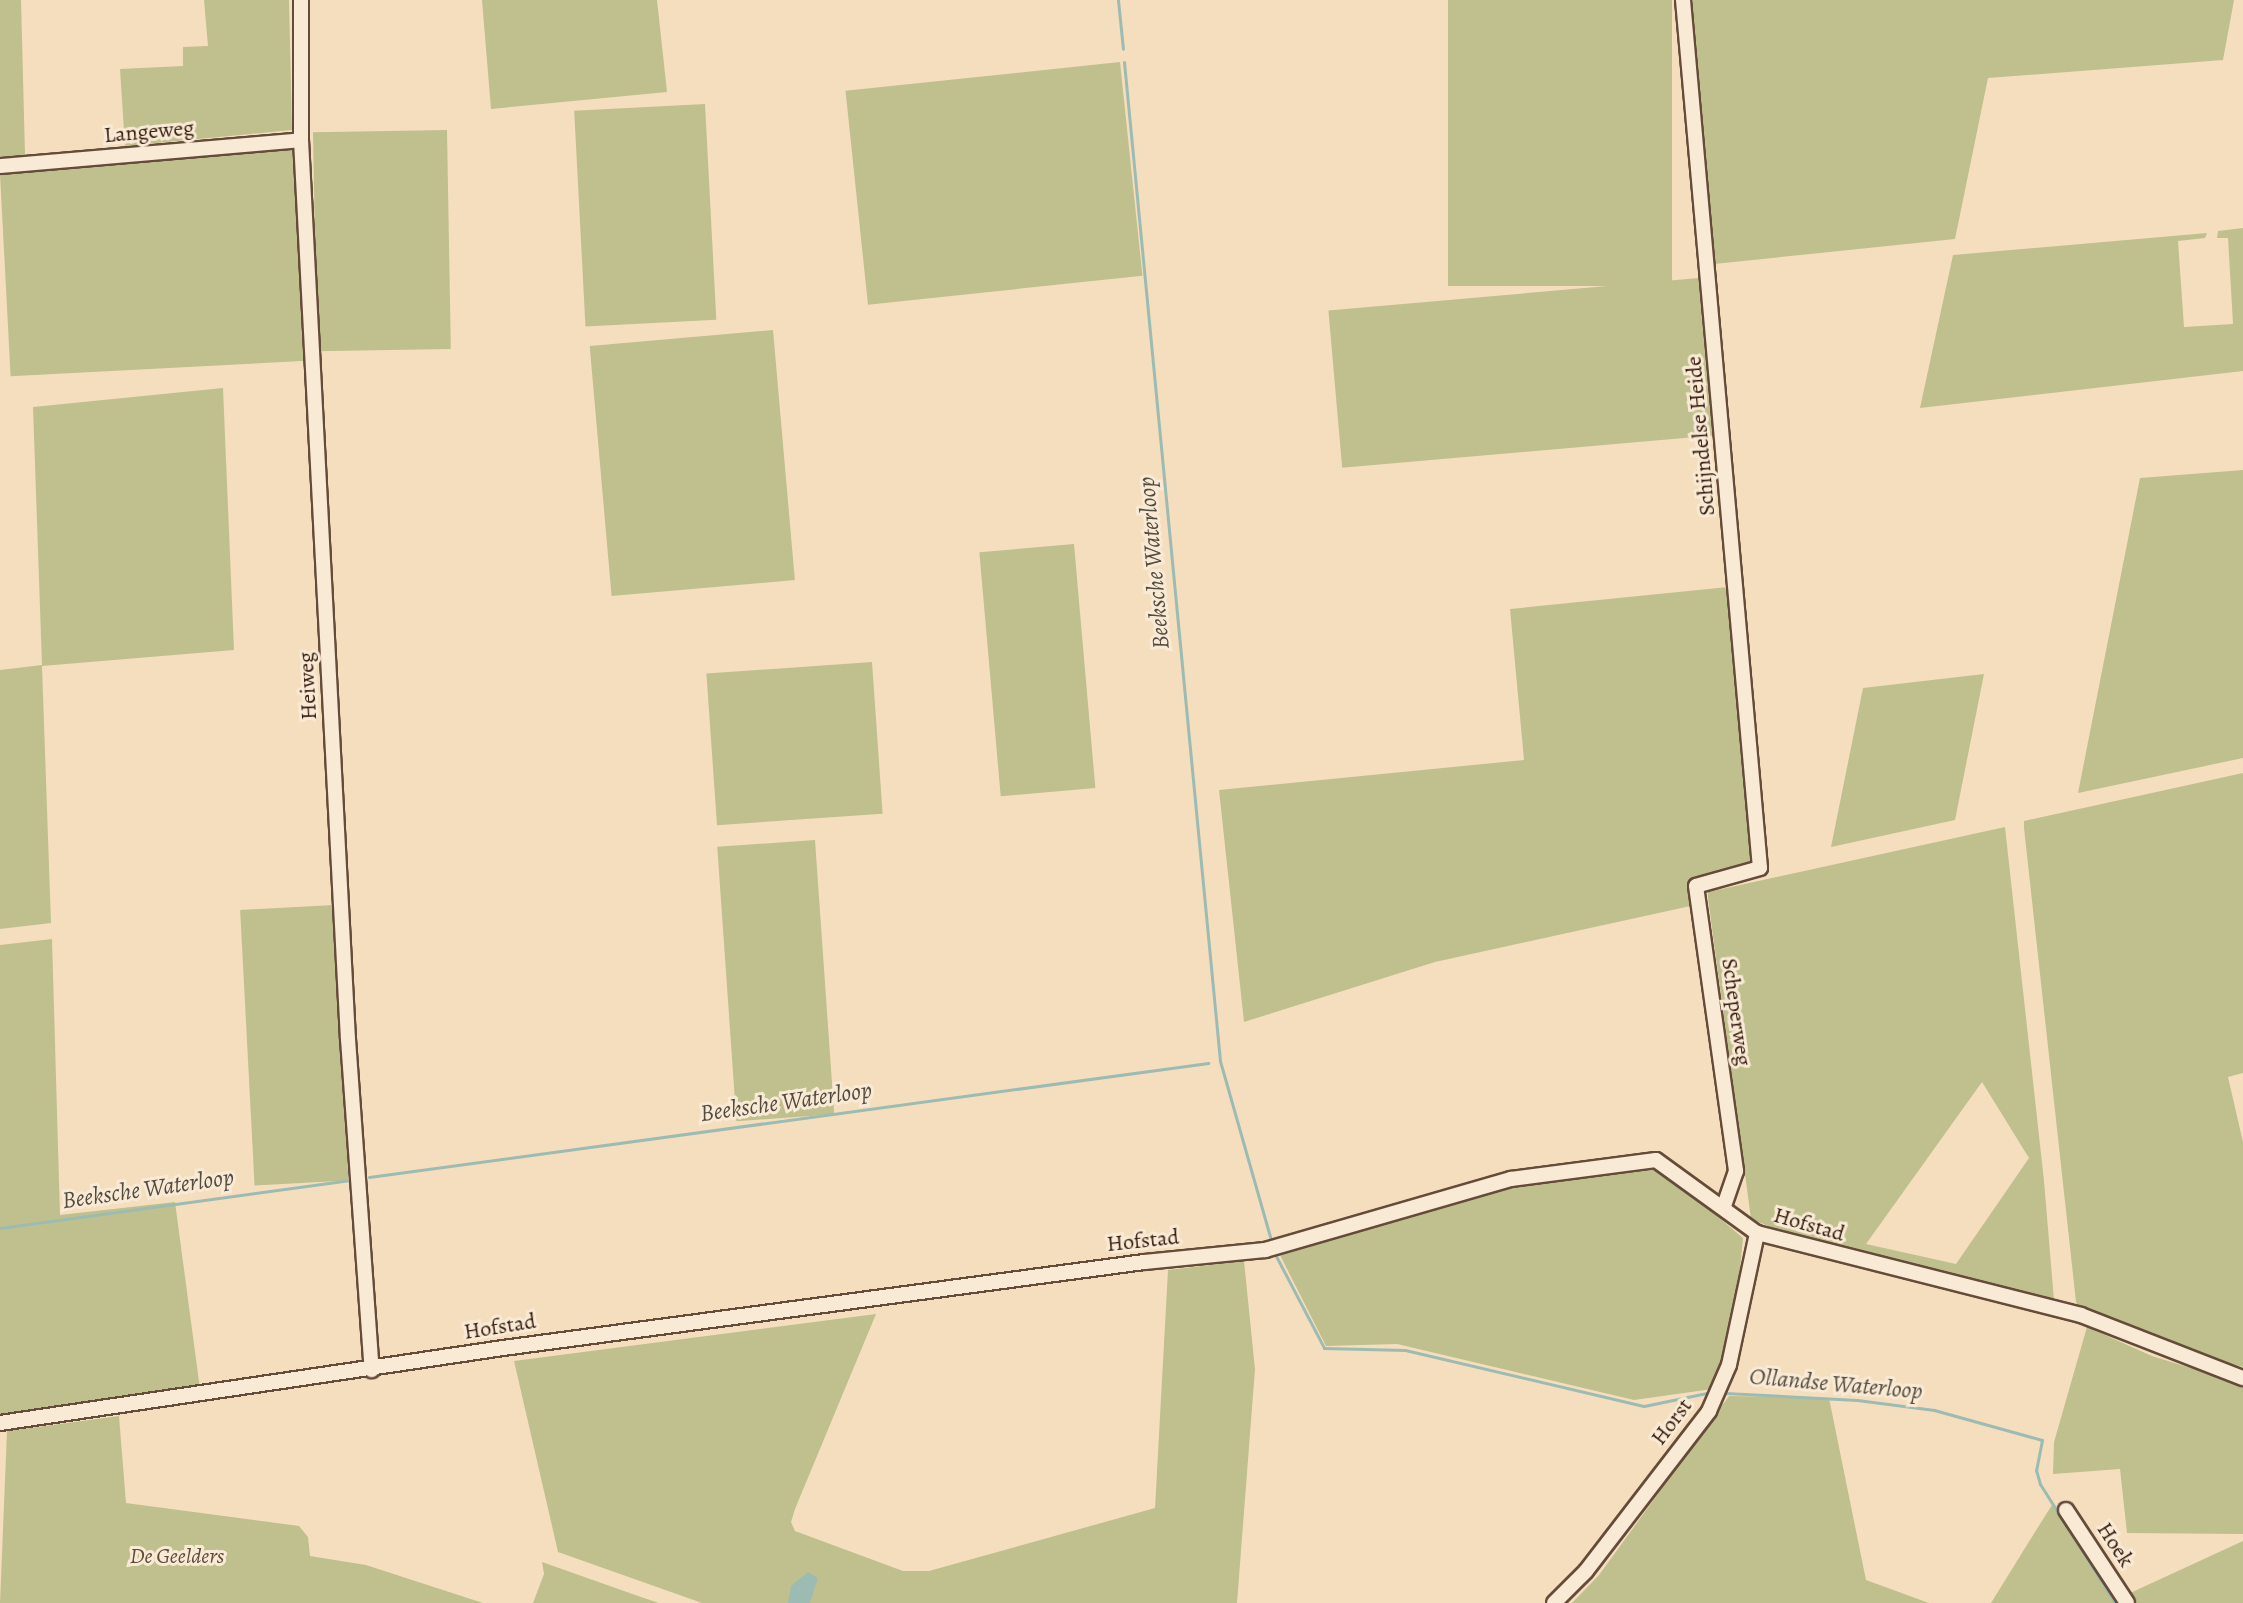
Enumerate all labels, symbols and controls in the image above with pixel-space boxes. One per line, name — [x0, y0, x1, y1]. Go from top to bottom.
street label: Langeweg — [103, 115, 195, 149]
street label: Schijndelse Heide — [1681, 355, 1721, 517]
water label: Beeksche Waterloop — [1132, 476, 1176, 650]
street label: Heiweg — [293, 651, 323, 721]
street label: Scheperweg — [1715, 957, 1757, 1067]
water label: Beeksche Waterloop — [698, 1076, 874, 1128]
water label: Beeksche Waterloop — [60, 1163, 236, 1215]
street label: Hofstad — [1770, 1202, 1848, 1248]
street label: Hofstad — [1106, 1224, 1180, 1258]
street label: Hofstad — [462, 1308, 538, 1346]
water label: Ollandse Waterloop — [1748, 1362, 1924, 1406]
street label: Horst — [1646, 1393, 1698, 1451]
street label: Hoek — [2091, 1518, 2139, 1572]
park label: De Geelders — [130, 1544, 224, 1570]

